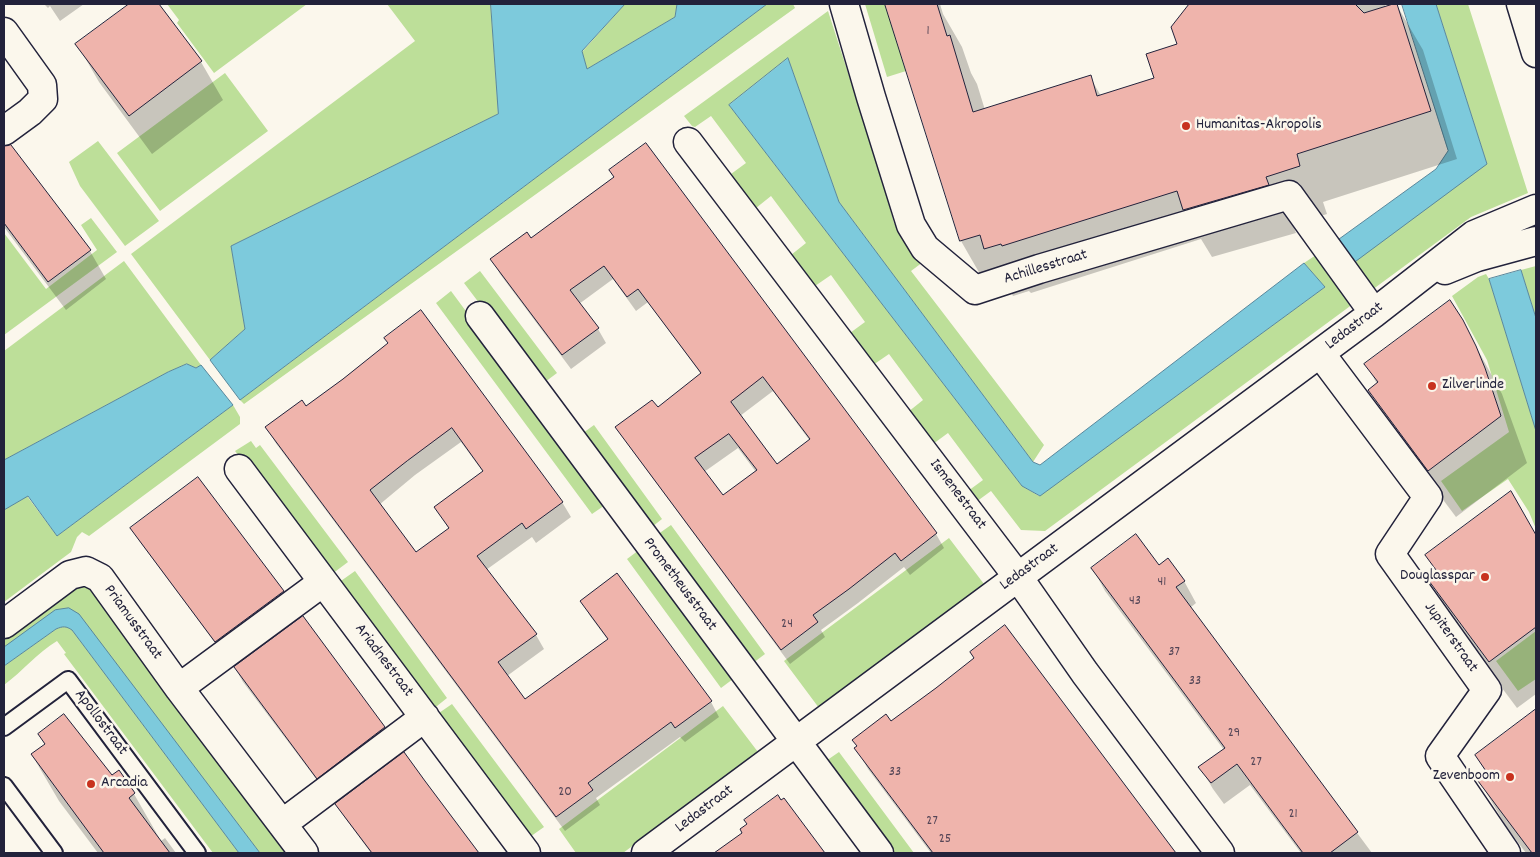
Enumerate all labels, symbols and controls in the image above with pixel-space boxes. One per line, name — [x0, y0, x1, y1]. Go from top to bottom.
house number: 1 — [926, 24, 930, 40]
place label: Humanitas-Akropolis — [1196, 116, 1322, 136]
marker: Humanitas-Akropolis — [1180, 120, 1192, 132]
street label: Achillesstraat — [1002, 246, 1090, 290]
street label: Ledastraat — [1322, 299, 1388, 355]
place label: Zilverlinde — [1442, 376, 1504, 396]
marker: Zilverlinde — [1426, 380, 1438, 392]
street label: Ismenestraat — [924, 456, 990, 534]
street label: Prometheusstraat — [638, 535, 720, 635]
street label: Ledastraat — [997, 540, 1063, 596]
place label: Douglasspar — [1400, 567, 1475, 587]
marker: Douglasspar — [1479, 571, 1491, 583]
house number: 41 — [1158, 575, 1166, 591]
street label: Priamusstraat — [98, 582, 166, 664]
house number: 43 — [1129, 594, 1141, 610]
street label: Jupiterstraat — [1419, 599, 1481, 677]
house number: 24 — [781, 617, 793, 633]
street label: Ariadnestraat — [349, 621, 417, 701]
house number: 37 — [1168, 645, 1180, 661]
house number: 33 — [1189, 674, 1201, 690]
street label: Apollostraat — [69, 686, 131, 760]
house number: 29 — [1228, 726, 1240, 742]
house number: 27 — [1250, 755, 1262, 771]
house number: 33 — [889, 765, 901, 781]
place label: Zevenboom — [1433, 767, 1500, 787]
marker: Zevenboom — [1504, 771, 1516, 783]
place label: Arcadia — [101, 774, 148, 794]
marker: Arcadia — [85, 778, 97, 790]
street label: Ledastraat — [672, 782, 738, 838]
house number: 20 — [558, 785, 572, 801]
house number: 21 — [1288, 807, 1298, 823]
house number: 27 — [926, 814, 938, 830]
house number: 25 — [939, 832, 951, 848]

